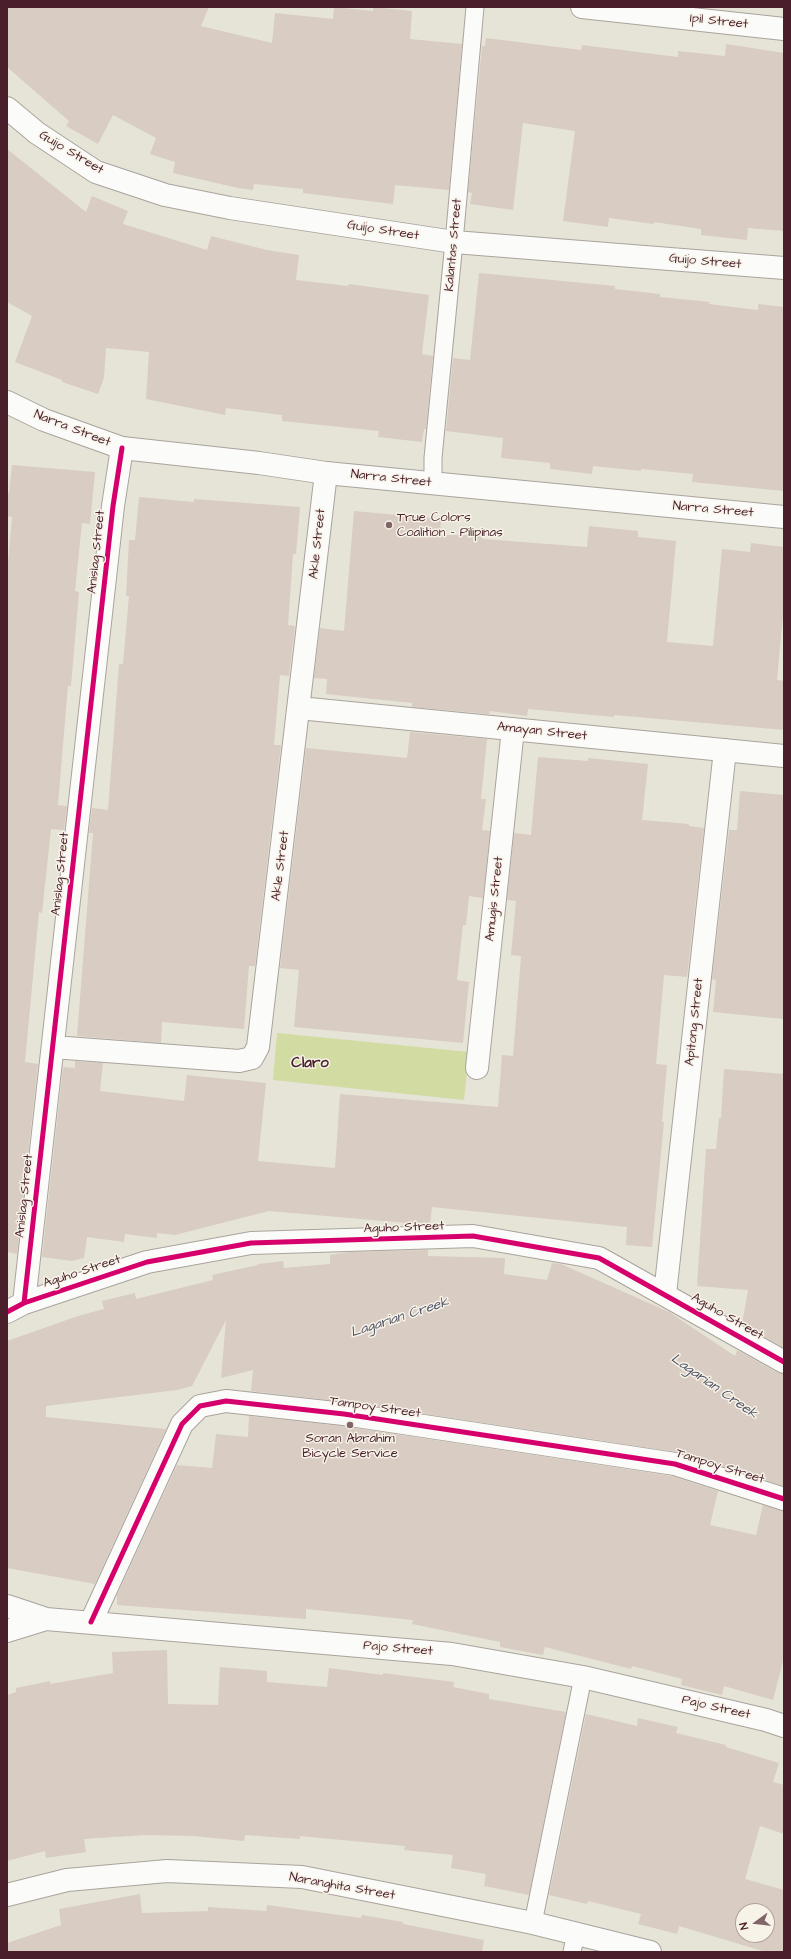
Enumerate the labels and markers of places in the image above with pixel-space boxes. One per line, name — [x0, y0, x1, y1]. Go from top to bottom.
place label: True Colors Coalition - Pilipinas — [397, 510, 503, 541]
marker: True Colors Coalition - Pilipinas — [384, 520, 394, 530]
marker: Soran Abrahim Bicycle Service — [345, 1420, 355, 1430]
place label: Soran Abrahim Bicycle Service — [302, 1431, 398, 1462]

